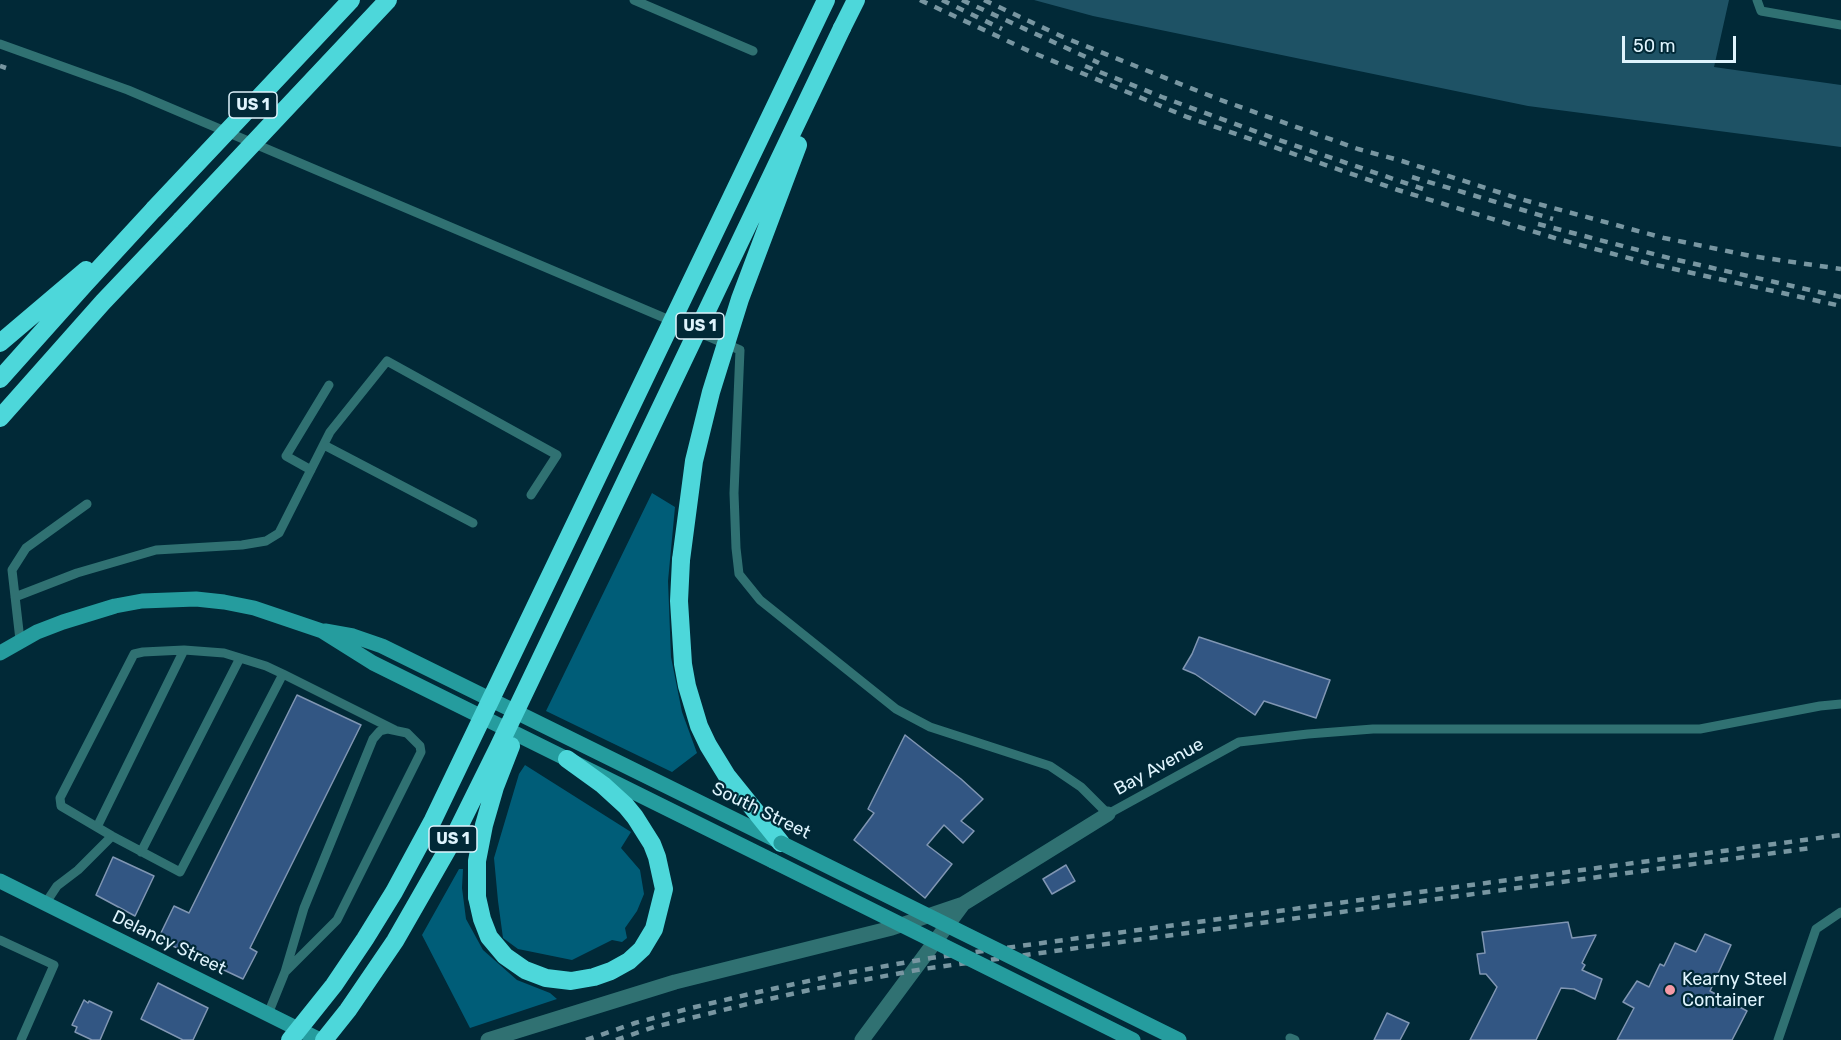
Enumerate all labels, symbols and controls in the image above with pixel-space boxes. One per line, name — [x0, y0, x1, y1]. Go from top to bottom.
scale bar — [1625, 24, 1739, 62]
text: 50 m — [1633, 35, 1676, 57]
road number: US 1 — [229, 92, 277, 118]
road number: US 1 — [676, 313, 724, 339]
street label: Bay Avenue — [1110, 734, 1208, 800]
street label: South Street — [708, 778, 814, 844]
road number: US 1 — [429, 826, 477, 852]
street label: Delancy Street — [109, 906, 229, 980]
place label: Kearny Steel Container — [1682, 969, 1787, 1012]
marker: Kearny Steel Container — [1663, 983, 1677, 997]

